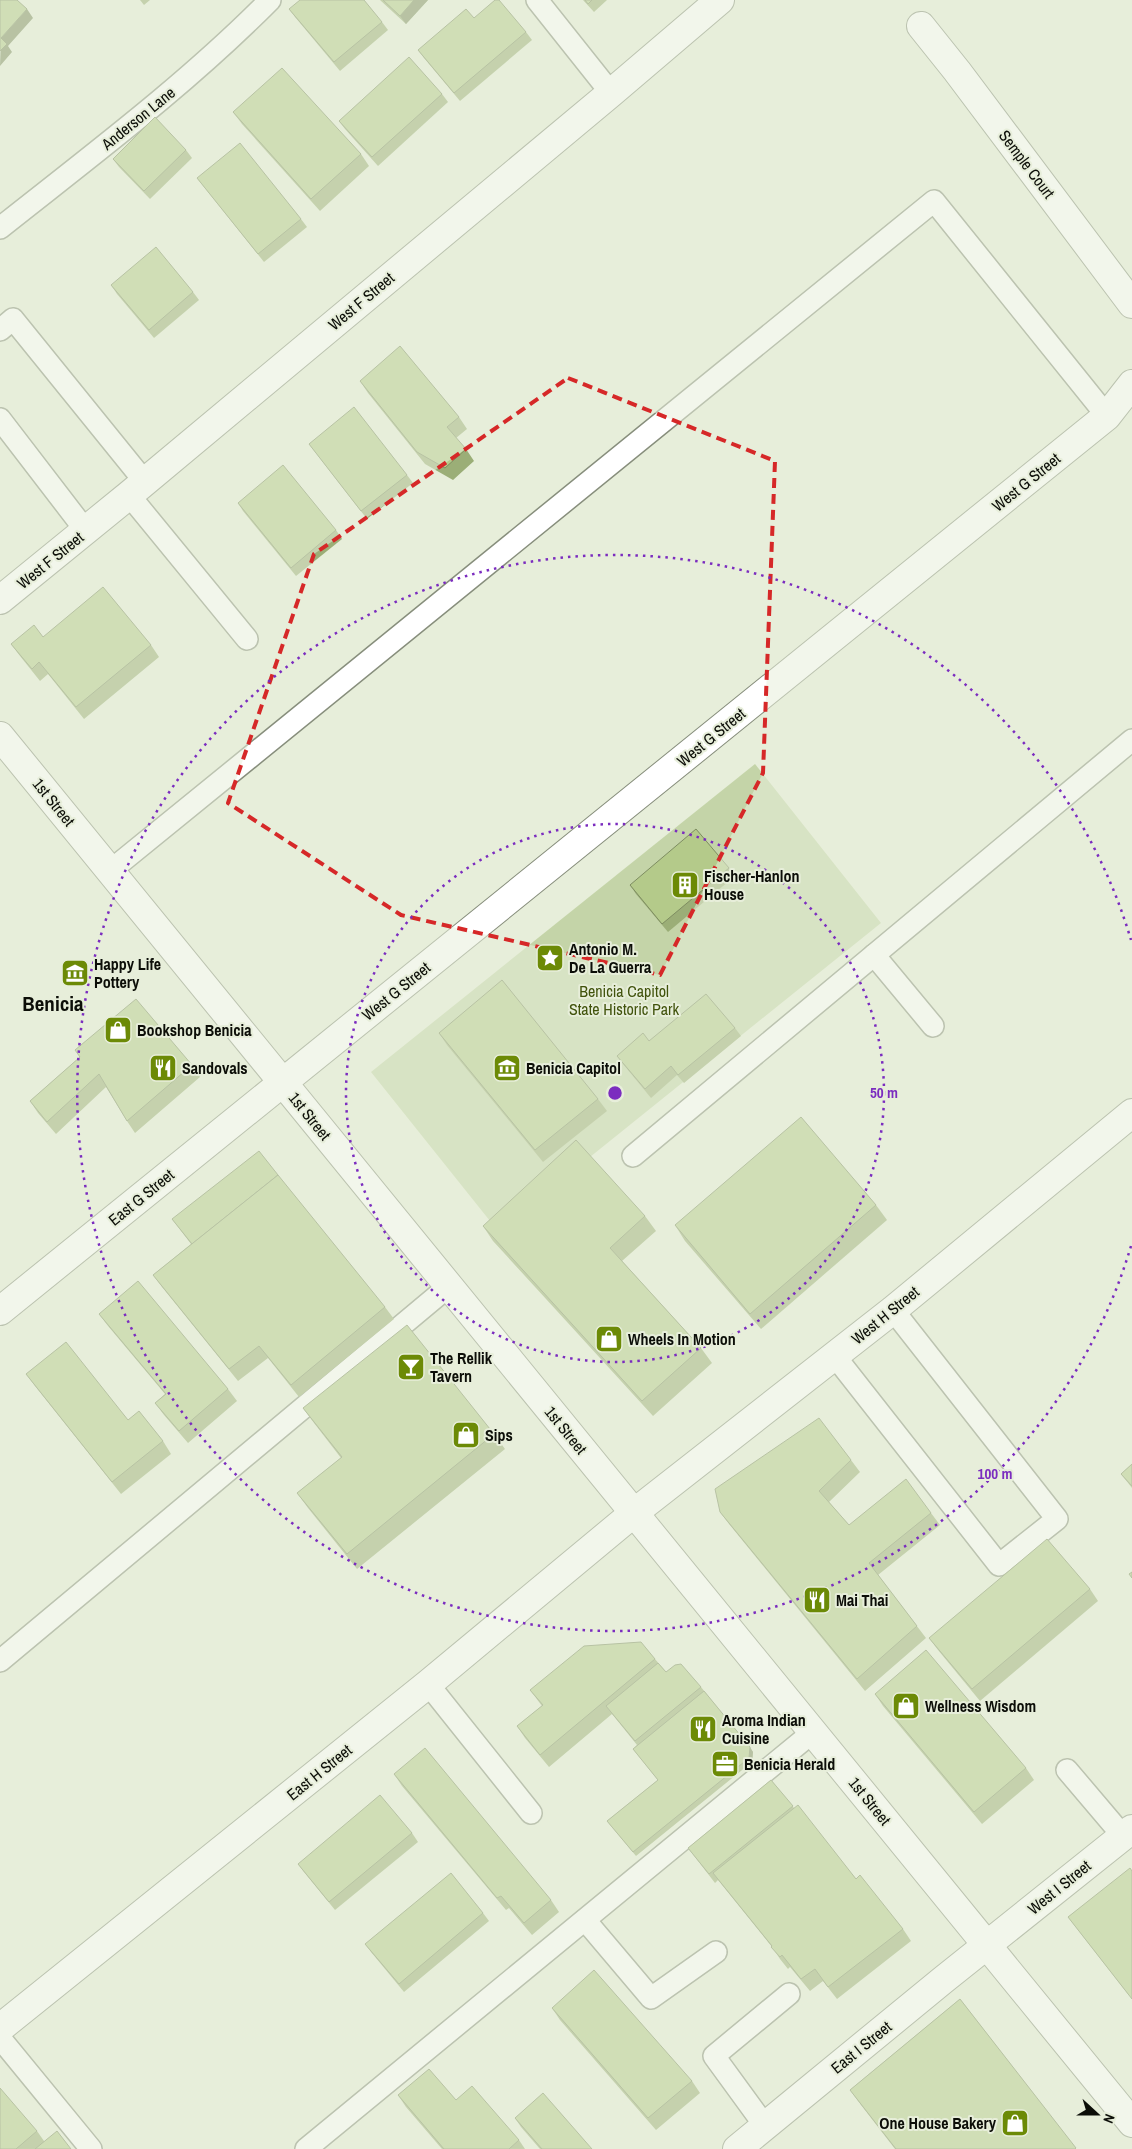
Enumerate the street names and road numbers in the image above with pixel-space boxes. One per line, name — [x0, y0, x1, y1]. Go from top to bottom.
street label: Anderson Lane — [96, 81, 180, 155]
street label: Semple Court — [994, 125, 1060, 203]
street label: West F Street — [323, 267, 399, 335]
street label: West G Street — [987, 447, 1065, 516]
street label: West F Street — [12, 526, 88, 594]
street label: West G Street — [672, 702, 750, 771]
street label: 1st Street — [28, 773, 80, 831]
street label: West G Street — [357, 956, 435, 1025]
street label: 1st Street — [284, 1087, 336, 1145]
street label: East G Street — [103, 1163, 179, 1230]
street label: West H Street — [846, 1281, 924, 1349]
street label: 1st Street — [540, 1401, 592, 1459]
street label: East H Street — [282, 1739, 357, 1805]
street label: 1st Street — [844, 1772, 896, 1830]
street label: West I Street — [1023, 1854, 1096, 1919]
street label: East I Street — [826, 2016, 896, 2078]

